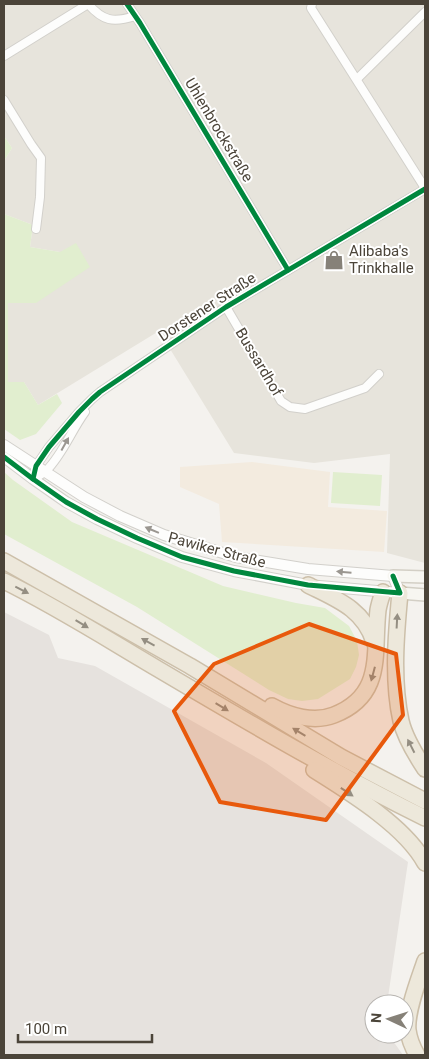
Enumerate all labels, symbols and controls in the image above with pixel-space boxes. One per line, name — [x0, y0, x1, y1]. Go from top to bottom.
street label: Uhlenbrockstraße — [181, 75, 257, 185]
place label: Alibaba's Trinkhalle — [349, 242, 414, 277]
shop icon: Alibaba's Trinkhalle — [323, 249, 345, 271]
street label: Dorstener Straße — [155, 269, 259, 345]
street label: Bussardhof — [232, 324, 287, 400]
one-way arrow — [61, 437, 69, 451]
one-way arrow — [145, 526, 159, 534]
street label: Pawiker Straße — [166, 528, 268, 572]
one-way arrow — [336, 568, 352, 576]
one-way arrow — [15, 586, 29, 594]
one-way arrow — [394, 613, 402, 629]
one-way arrow — [76, 619, 89, 628]
one-way arrow — [140, 638, 155, 646]
one-way arrow — [368, 667, 376, 682]
one-way arrow — [215, 702, 228, 711]
one-way arrow — [293, 727, 306, 736]
one-way arrow — [407, 739, 415, 753]
one-way arrow — [341, 787, 354, 797]
north arrow — [364, 994, 414, 1044]
scale bar — [18, 1012, 151, 1044]
text: N — [368, 1013, 384, 1024]
text: 100 m — [25, 1020, 67, 1038]

